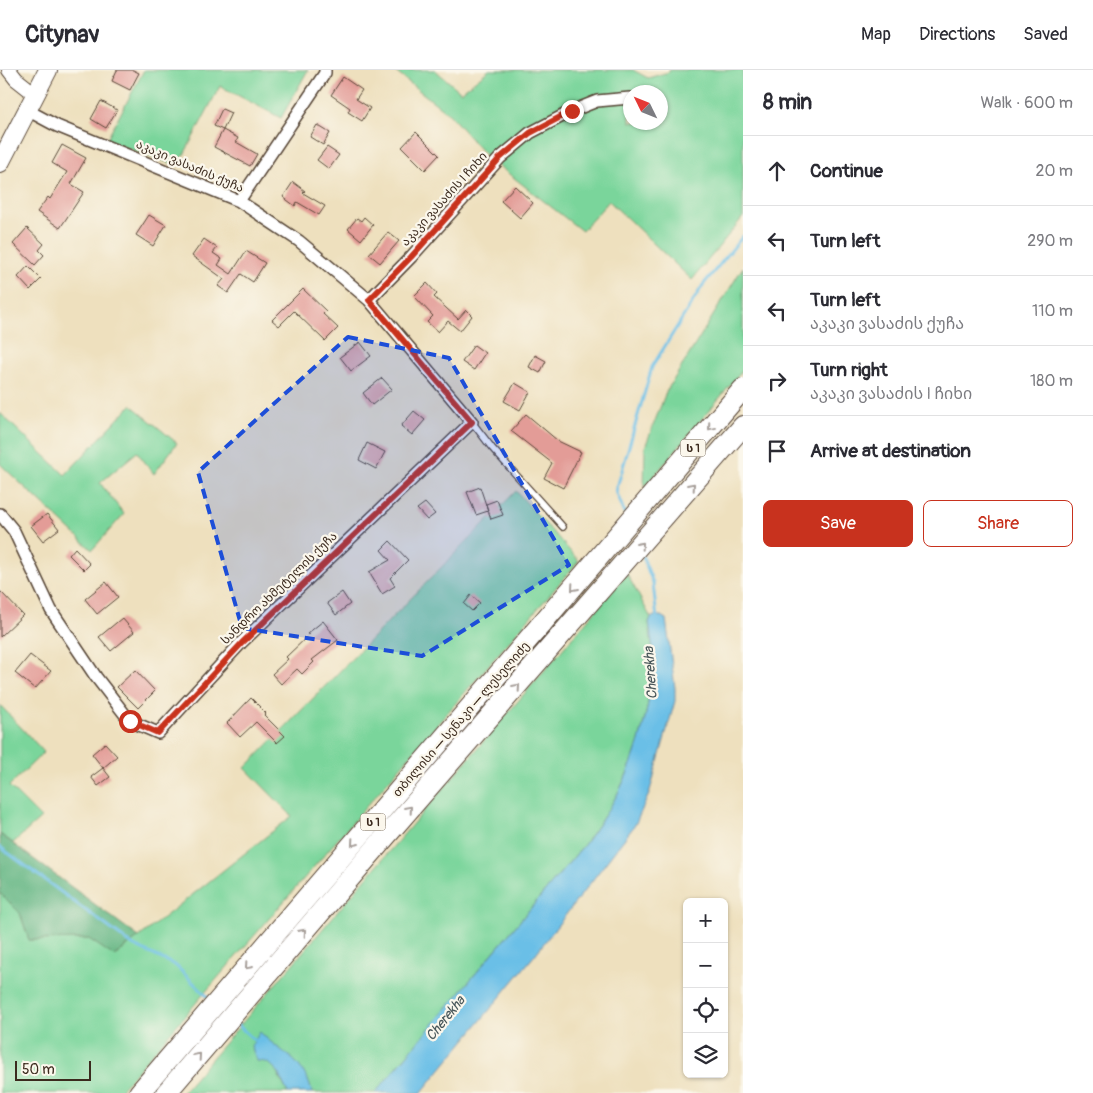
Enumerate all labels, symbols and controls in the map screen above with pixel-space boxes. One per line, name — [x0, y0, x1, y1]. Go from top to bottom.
text: Citynav — [25, 20, 100, 49]
text: Map — [861, 23, 891, 46]
text: Directions — [919, 23, 995, 46]
text: Saved — [1023, 23, 1068, 46]
north arrow — [623, 85, 668, 130]
text: 8 min — [763, 89, 812, 116]
text: Walk · 600 m — [980, 93, 1073, 113]
route end — [561, 100, 584, 123]
street label: აკაკი ვასაძის ქუჩა — [134, 137, 246, 196]
street label: აკაკი ვასაძის I ჩიხი — [398, 149, 491, 250]
icon: ahead — [763, 157, 791, 185]
text: Continue — [810, 159, 883, 183]
text: 20 m — [1035, 161, 1073, 181]
icon: left — [763, 227, 791, 255]
text: Turn left — [810, 229, 880, 253]
text: 290 m — [1027, 231, 1073, 251]
text: Turn left — [810, 288, 880, 312]
icon: left — [763, 297, 791, 325]
text: 110 m — [1032, 301, 1073, 321]
text: აკაკი ვასაძის ქუჩა — [810, 314, 964, 334]
text: Turn right — [810, 358, 888, 382]
icon: right — [763, 367, 791, 395]
text: 180 m — [1030, 371, 1073, 391]
text: აკაკი ვასაძის I ჩიხი — [810, 384, 972, 404]
one-way arrow — [708, 421, 717, 430]
icon: arrive — [763, 437, 791, 465]
road number: ს 1 — [680, 439, 706, 456]
text: Arrive at destination — [810, 439, 971, 463]
one-way arrow — [686, 482, 695, 491]
button: Save — [763, 500, 913, 547]
button: Share — [923, 500, 1073, 547]
street label: სანდრო ახმეტელის ქუჩა — [218, 529, 341, 648]
one-way arrow — [635, 542, 644, 551]
one-way arrow — [571, 582, 580, 591]
street label: თბილისი — სენაკი — ლესელიძე — [390, 639, 533, 800]
water label: Cherekha — [640, 645, 661, 700]
one-way arrow — [511, 684, 520, 693]
route start — [119, 710, 142, 733]
one-way arrow — [404, 806, 413, 815]
road number: ს 1 — [360, 814, 386, 830]
one-way arrow — [351, 838, 360, 847]
map controls — [683, 898, 728, 1078]
button: + — [683, 898, 728, 943]
one-way arrow — [298, 929, 307, 938]
button: − — [683, 943, 728, 988]
one-way arrow — [244, 961, 253, 970]
button: locate — [683, 988, 728, 1033]
water label: Cherekha — [422, 991, 469, 1044]
button: layers — [683, 1033, 728, 1078]
one-way arrow — [192, 1053, 200, 1062]
scale bar — [15, 1058, 91, 1081]
text: 50 m — [22, 1061, 55, 1078]

